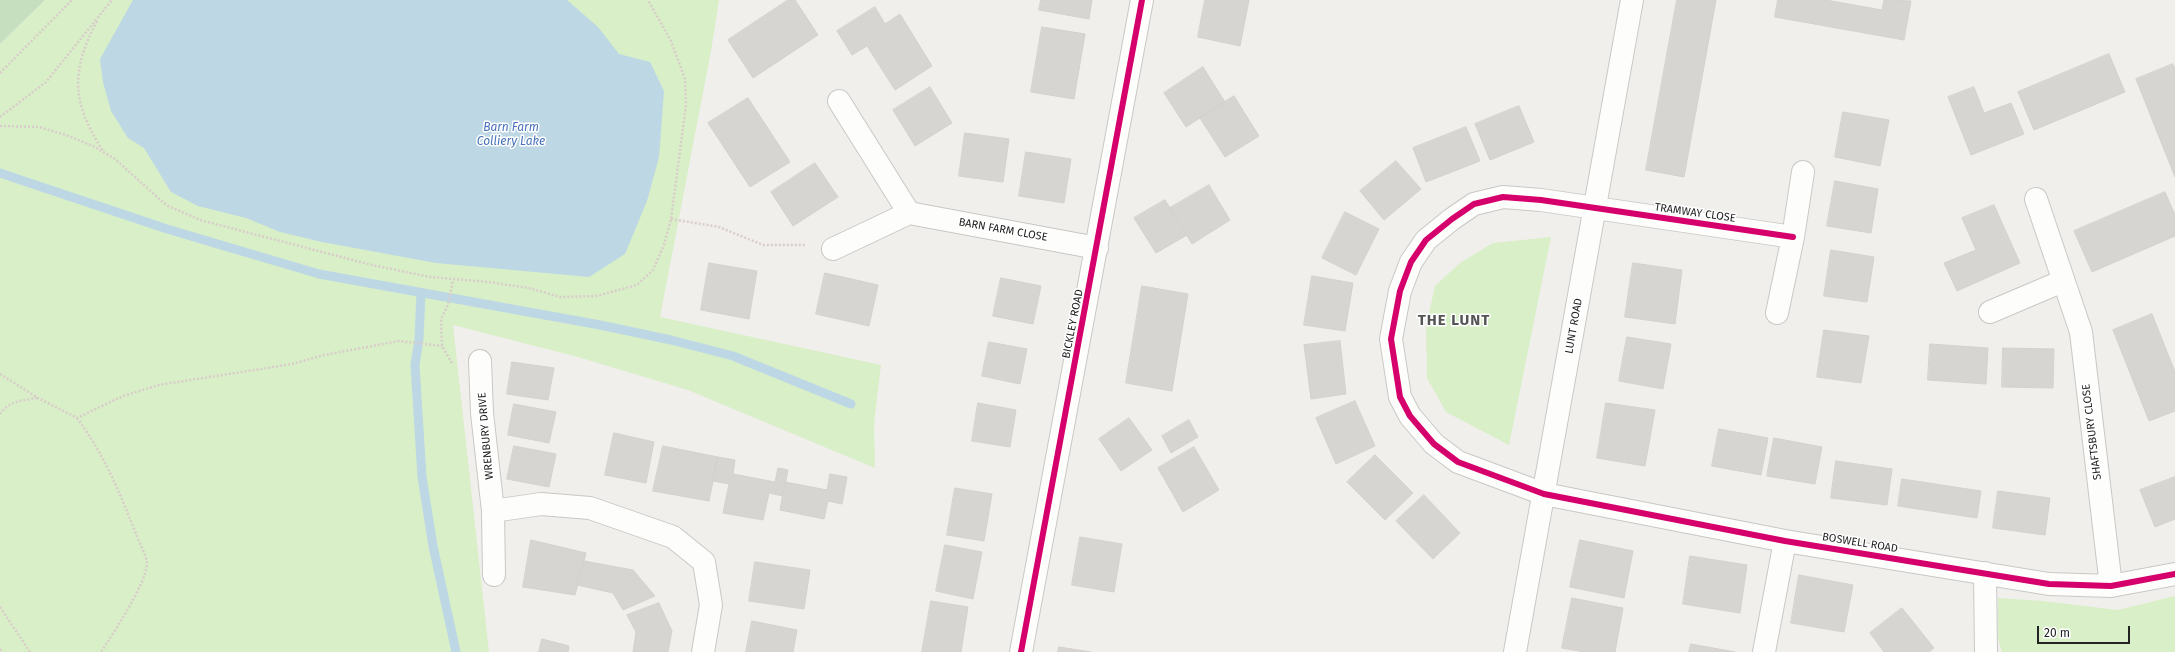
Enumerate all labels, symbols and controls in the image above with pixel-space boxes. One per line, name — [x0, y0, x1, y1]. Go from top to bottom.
water label: Barn Farm Colliery Lake — [477, 121, 545, 149]
street label: TRAMWAY CLOSE — [1654, 201, 1736, 225]
street label: BARN FARM CLOSE — [958, 216, 1048, 244]
street label: BICKLEY ROAD — [1060, 288, 1086, 360]
street label: LUNT ROAD — [1563, 297, 1585, 355]
district label: THE LUNT — [1418, 312, 1490, 330]
street label: SHAFTSBURY CLOSE — [2080, 383, 2104, 481]
street label: WRENBURY DRIVE — [476, 392, 496, 480]
street label: BOSWELL ROAD — [1821, 530, 1899, 556]
scale bar — [2039, 618, 2132, 644]
text: 20 m — [2044, 626, 2070, 640]

